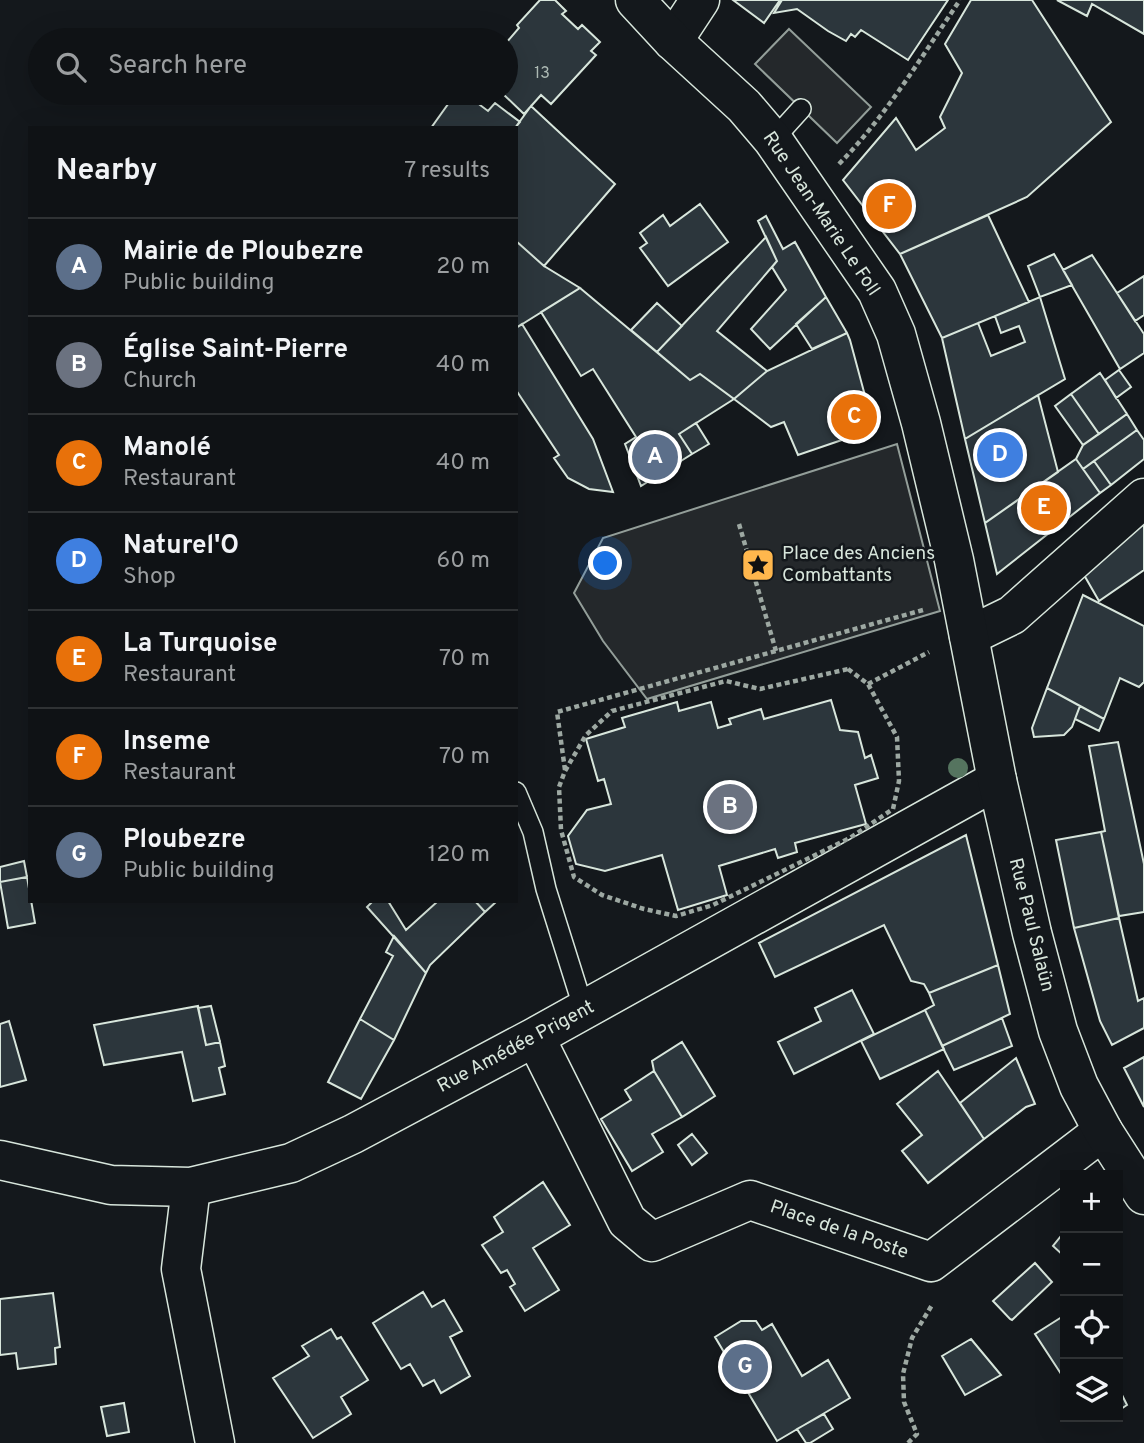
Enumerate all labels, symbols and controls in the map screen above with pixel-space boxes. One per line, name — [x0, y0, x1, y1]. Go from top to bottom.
search box — [28, 28, 518, 105]
icon: search — [52, 48, 90, 86]
text: Search here — [108, 50, 247, 83]
house number: 13 — [534, 64, 550, 84]
street label: Rue Jean-Marie Le Foll — [757, 127, 885, 301]
text: Nearby — [56, 153, 157, 190]
text: 7 results — [404, 157, 490, 186]
pin: F — [866, 180, 912, 232]
text: Mairie de Ploubezre — [123, 236, 363, 269]
text: A — [71, 253, 87, 282]
text: 20 m — [436, 253, 490, 282]
text: Public building — [123, 269, 275, 298]
text: Église Saint-Pierre — [123, 334, 348, 367]
text: B — [71, 351, 87, 380]
text: 40 m — [436, 351, 490, 380]
text: Church — [123, 367, 197, 396]
pin: C — [831, 391, 877, 443]
pin: D — [977, 429, 1023, 481]
pin: A — [632, 431, 678, 483]
text: Manolé — [123, 432, 211, 465]
text: C — [72, 449, 86, 478]
text: 40 m — [436, 449, 490, 478]
text: Restaurant — [123, 465, 236, 494]
pin: E — [1021, 482, 1067, 534]
text: Naturel'O — [123, 530, 239, 563]
place label: Place des Anciens Combattants — [782, 542, 935, 588]
your location — [588, 546, 622, 580]
place icon: Place des Anciens Combattants — [739, 546, 777, 584]
text: D — [71, 547, 87, 576]
text: 60 m — [437, 547, 490, 576]
text: Shop — [123, 563, 176, 592]
text: La Turquoise — [123, 628, 278, 661]
text: E — [72, 645, 86, 674]
text: 70 m — [439, 645, 490, 674]
text: Restaurant — [123, 661, 236, 690]
text: Inseme — [123, 726, 211, 759]
text: F — [72, 743, 86, 772]
text: 70 m — [439, 743, 490, 772]
text: Restaurant — [123, 759, 236, 788]
pin: B — [707, 781, 753, 833]
text: Ploubezre — [123, 824, 245, 857]
text: G — [71, 841, 87, 870]
text: 120 m — [428, 841, 490, 870]
street label: Rue Paul Salaün — [1003, 856, 1059, 994]
text: Public building — [123, 857, 275, 886]
street label: Rue Amédée Prigent — [433, 995, 599, 1099]
map controls — [1060, 1170, 1123, 1422]
button: + — [1060, 1170, 1123, 1233]
street label: Place de la Poste — [767, 1195, 911, 1265]
button: − — [1060, 1233, 1123, 1296]
button: locate — [1060, 1296, 1123, 1359]
pin: G — [722, 1341, 768, 1393]
button: layers — [1060, 1359, 1123, 1422]

